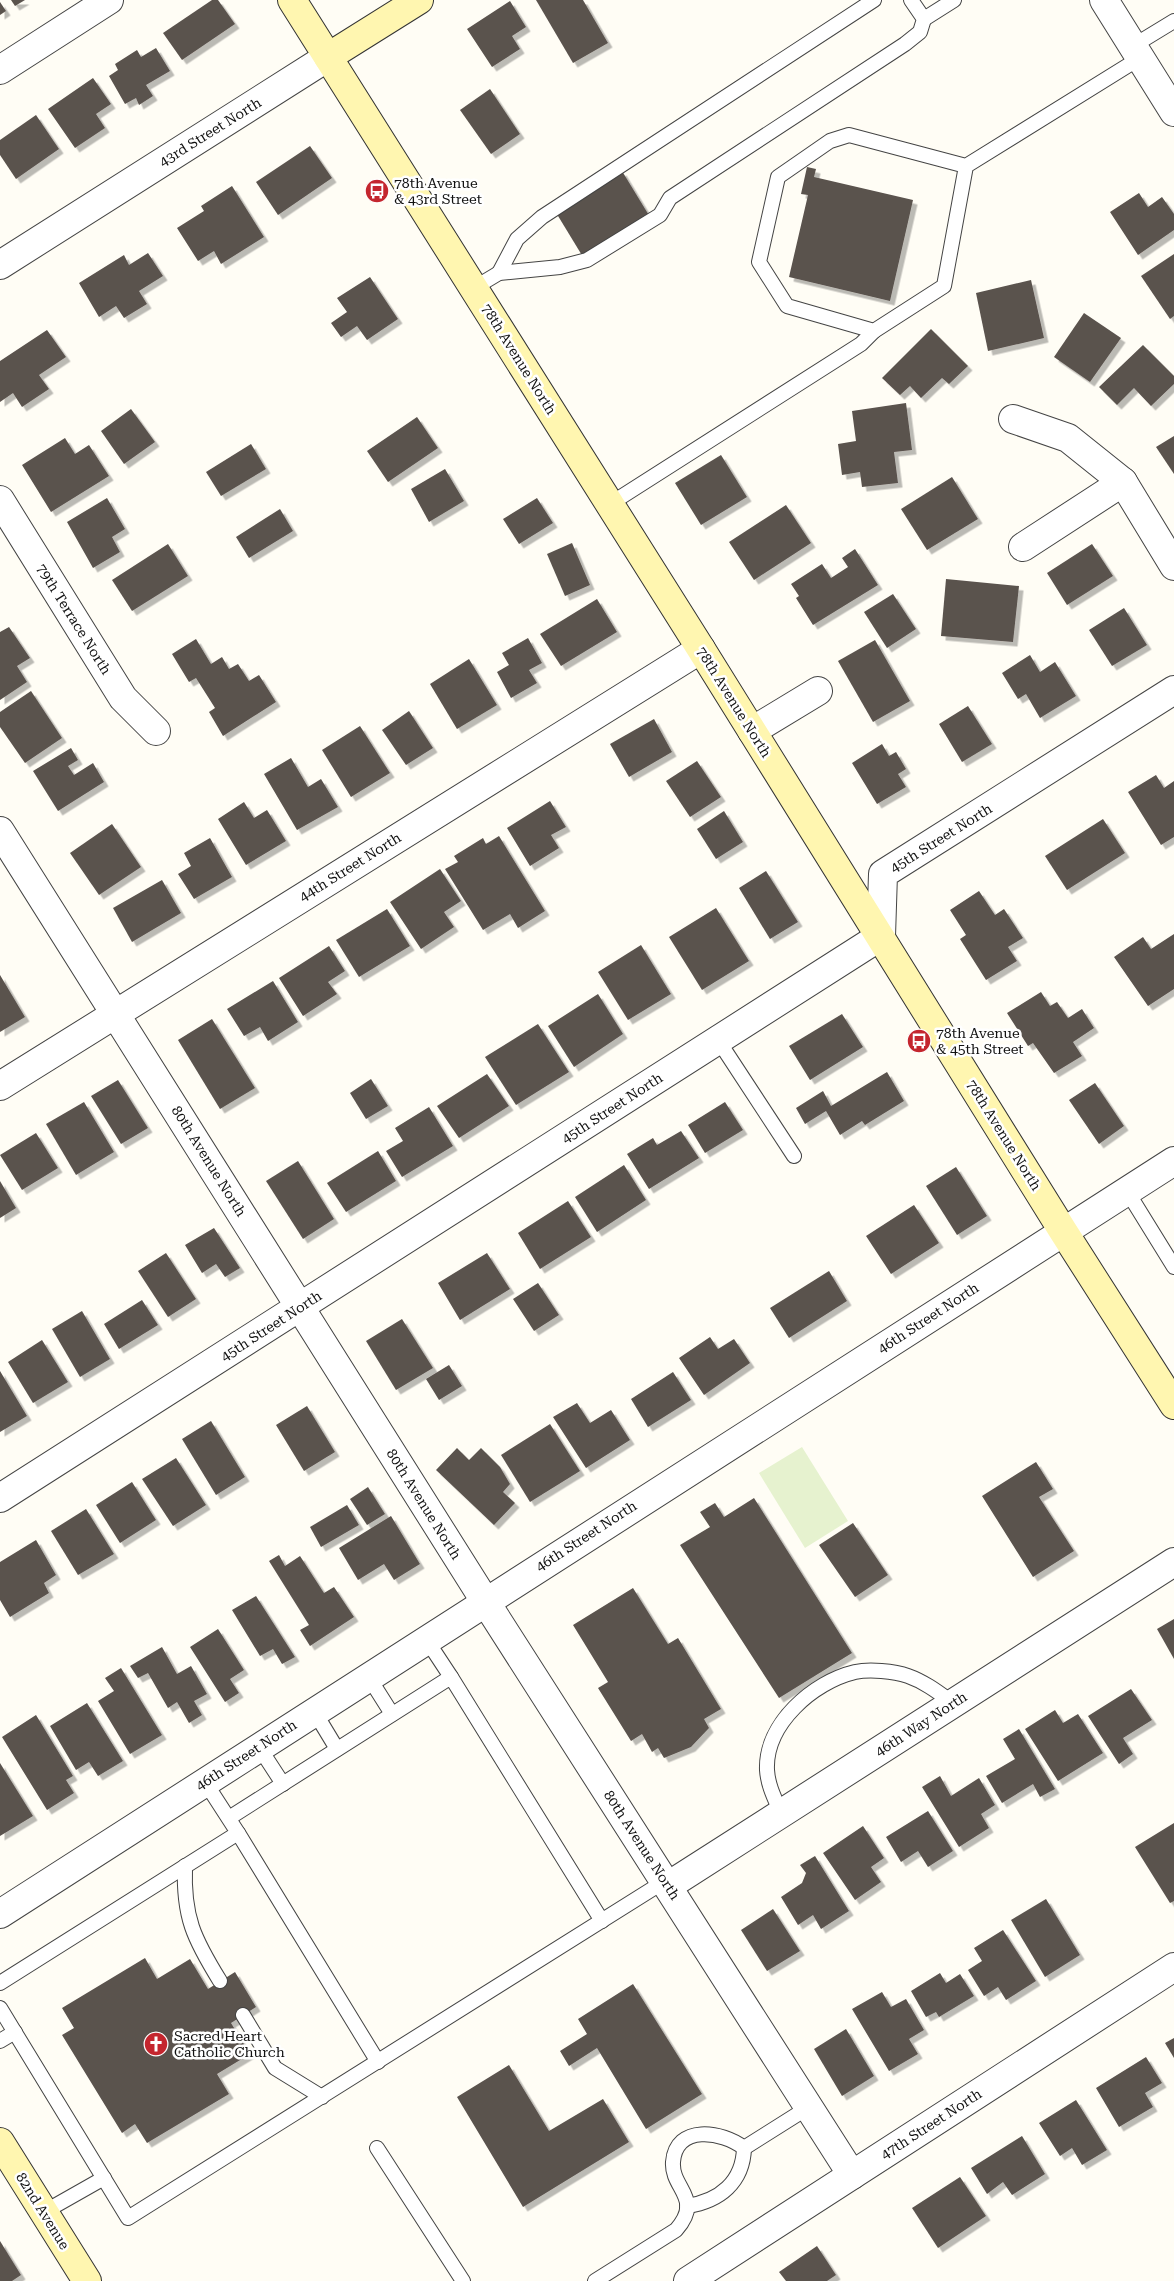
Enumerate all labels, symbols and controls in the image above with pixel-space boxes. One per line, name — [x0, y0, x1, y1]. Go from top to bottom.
street label: 43rd Street North — [156, 94, 264, 170]
place label: 78th Avenue & 43rd Street — [394, 175, 482, 207]
bus stop icon: 78th Avenue & 43rd Street — [364, 178, 390, 204]
street label: 78th Avenue North — [479, 301, 559, 417]
street label: 79th Terrace North — [33, 561, 115, 677]
street label: 78th Avenue North — [694, 644, 774, 760]
street label: 45th Street North — [887, 800, 995, 876]
street label: 44th Street North — [296, 829, 404, 905]
place label: 78th Avenue & 45th Street — [936, 1025, 1024, 1057]
bus stop icon: 78th Avenue & 45th Street — [906, 1028, 932, 1054]
street label: 45th Street North — [559, 1069, 665, 1147]
street label: 78th Avenue North — [964, 1077, 1044, 1193]
street label: 80th Avenue North — [169, 1103, 249, 1219]
street label: 46th Street North — [875, 1279, 981, 1357]
street label: 45th Street North — [218, 1287, 324, 1365]
street label: 80th Avenue North — [384, 1446, 464, 1562]
street label: 46th Street North — [533, 1497, 639, 1575]
street label: 46th Way North — [872, 1688, 970, 1760]
street label: 46th Street North — [193, 1716, 299, 1794]
street label: 80th Avenue North — [601, 1787, 683, 1903]
place label: Sacred Heart Catholic Church — [174, 2028, 285, 2060]
church icon: Sacred Heart Catholic Church — [143, 2031, 169, 2057]
street label: 47th Street North — [878, 2085, 984, 2163]
street label: 82nd Avenue — [13, 2170, 73, 2253]

